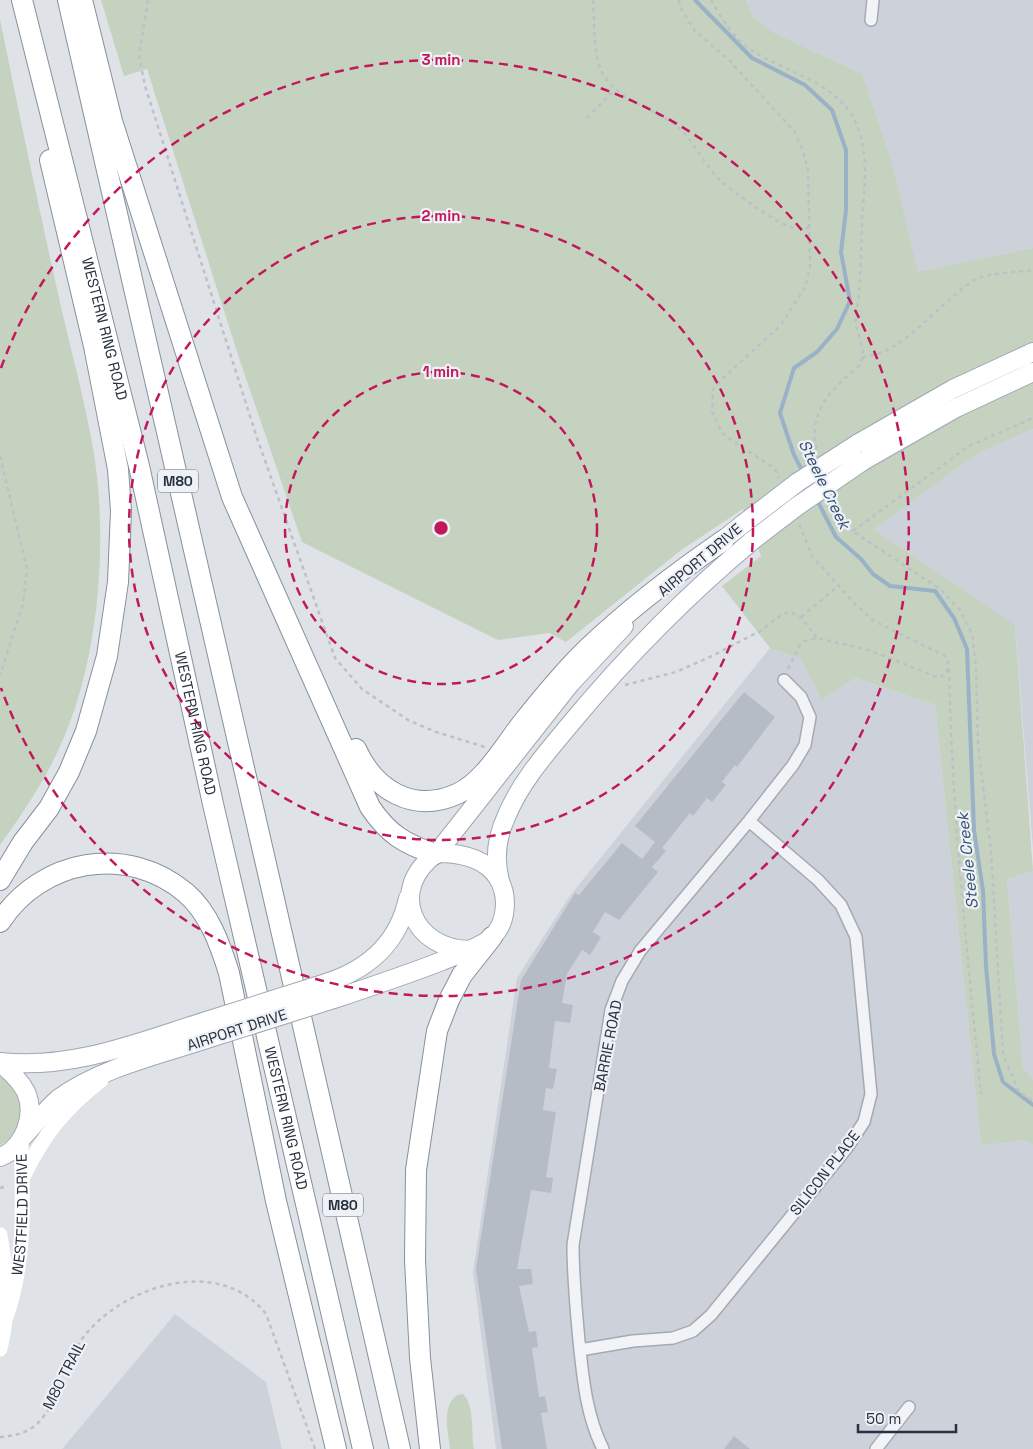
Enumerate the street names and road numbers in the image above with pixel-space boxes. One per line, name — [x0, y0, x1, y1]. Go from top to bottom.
street label: WESTERN RING ROAD — [78, 255, 132, 402]
road number: M80 — [158, 470, 198, 492]
street label: AIRPORT DRIVE — [654, 519, 746, 600]
street label: WESTERN RING ROAD — [171, 650, 221, 797]
street label: BARRIE ROAD — [589, 998, 626, 1093]
street label: AIRPORT DRIVE — [184, 1004, 289, 1055]
street label: WESTERN RING ROAD — [261, 1044, 312, 1192]
street label: SILICON PLACE — [785, 1126, 864, 1219]
street label: WESTFIELD DRIVE — [7, 1153, 31, 1277]
road number: M80 — [323, 1194, 363, 1216]
street label: M80 TRAIL — [38, 1337, 89, 1412]

